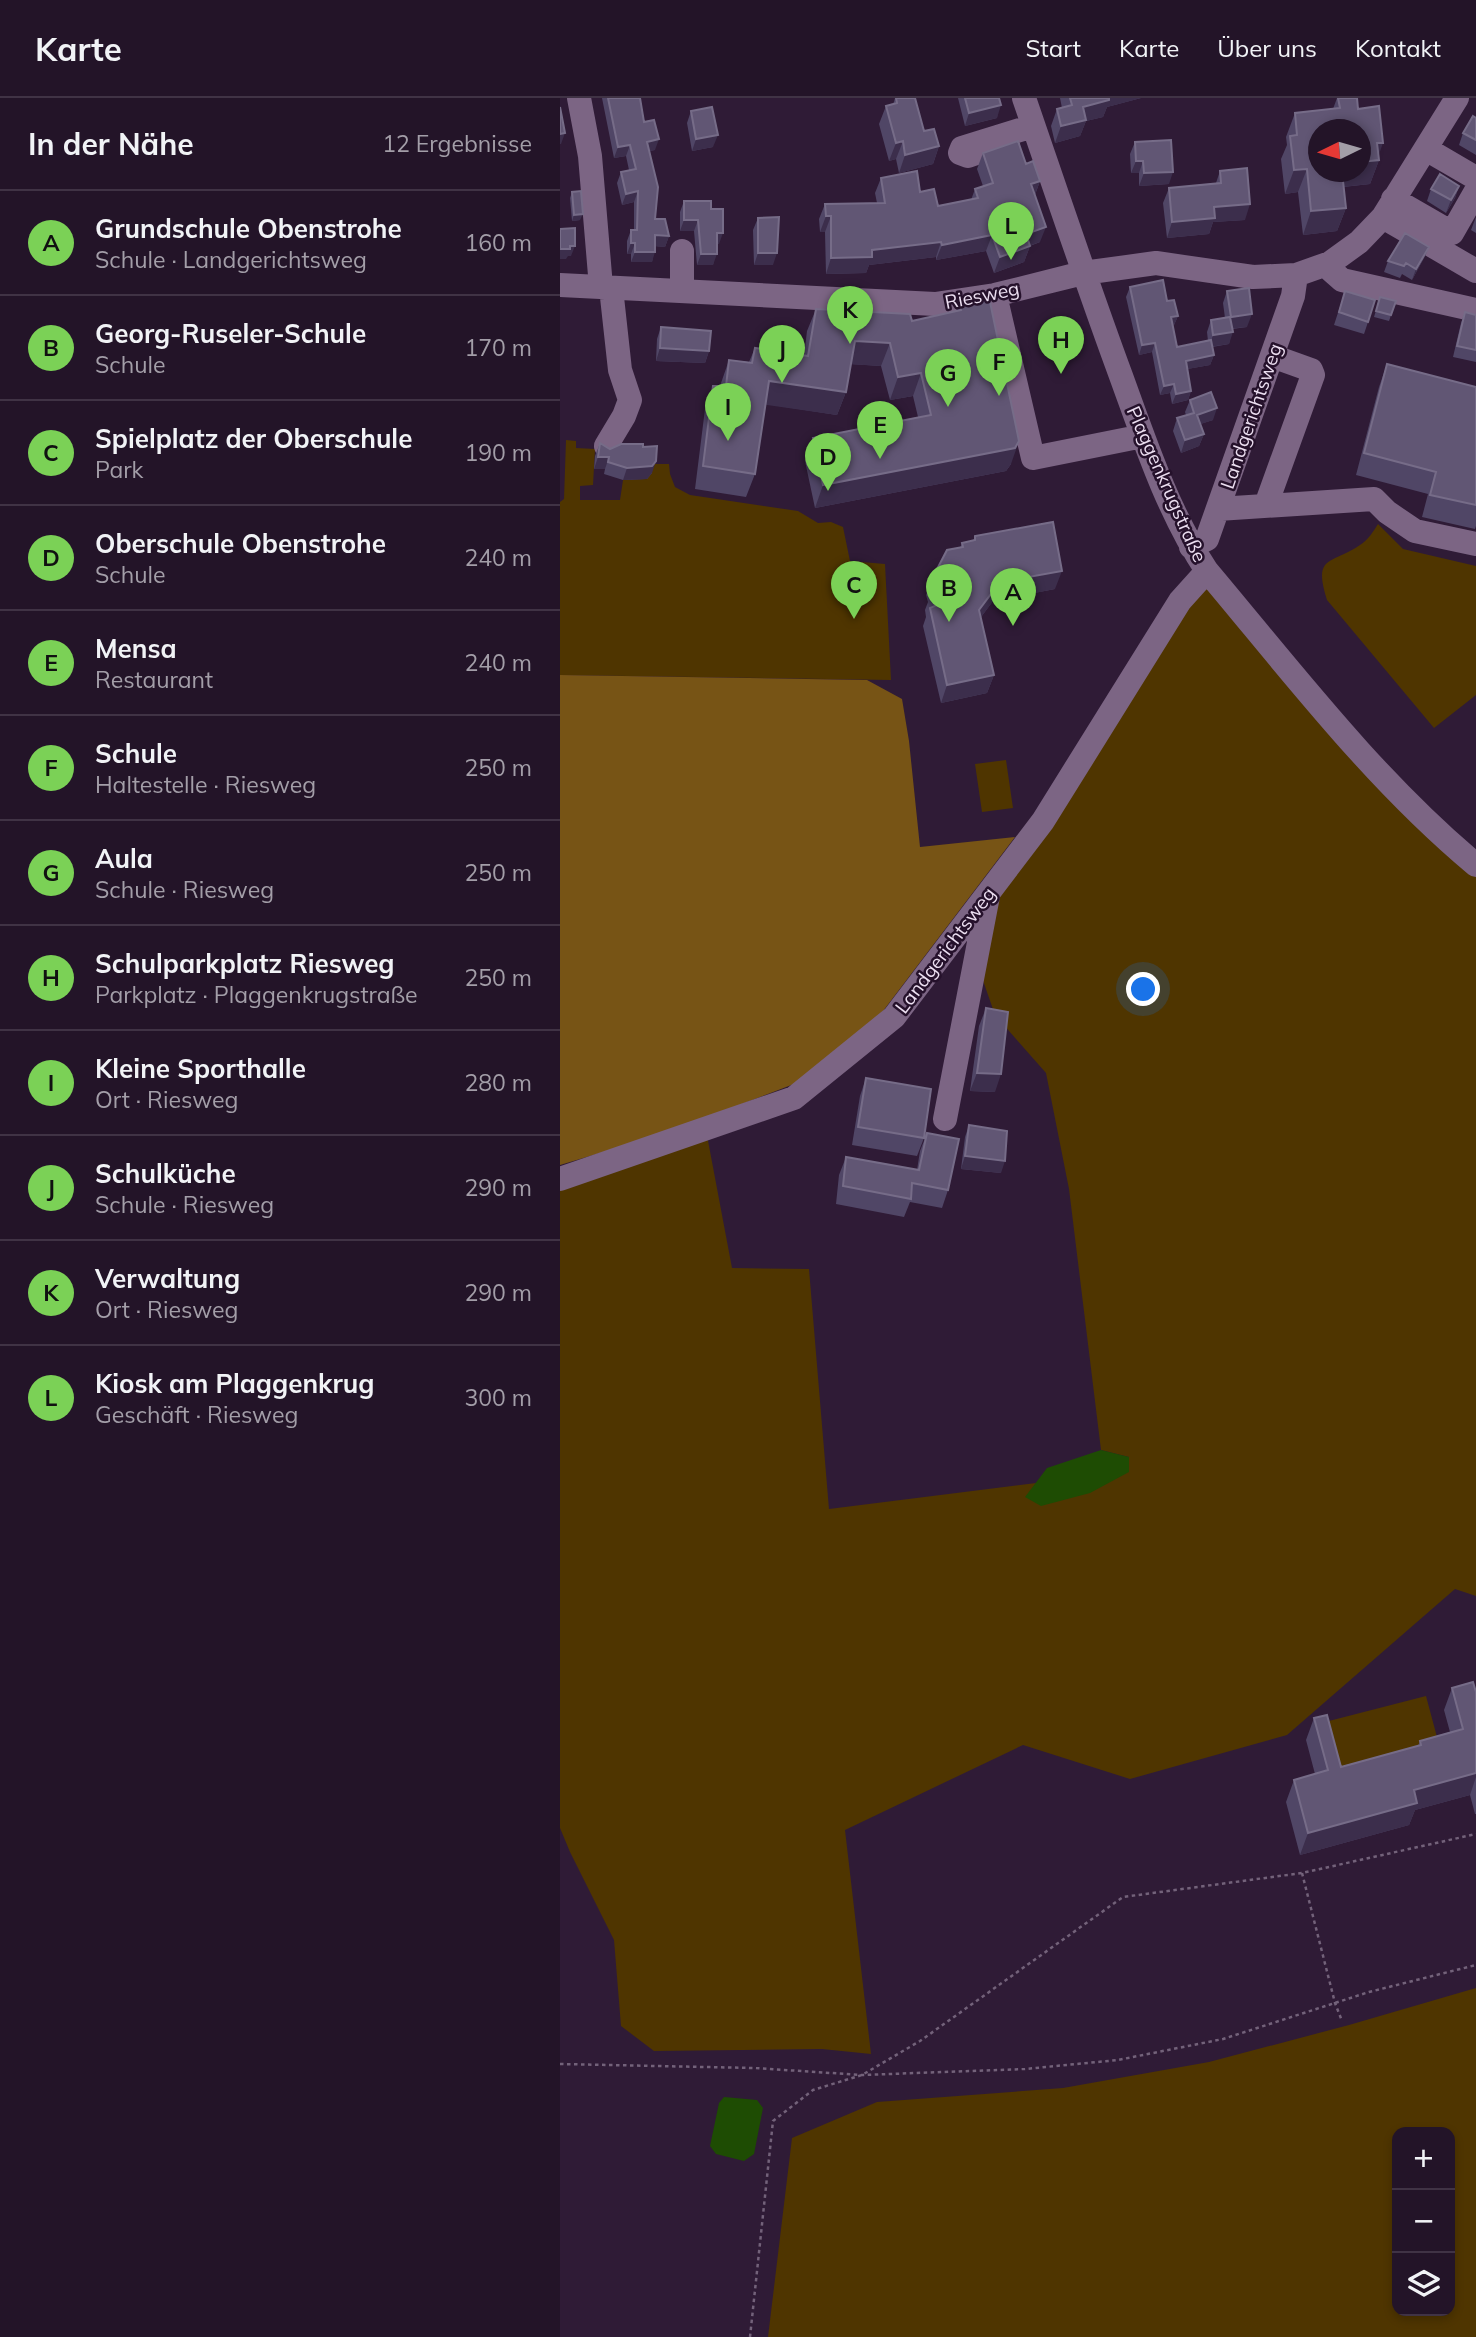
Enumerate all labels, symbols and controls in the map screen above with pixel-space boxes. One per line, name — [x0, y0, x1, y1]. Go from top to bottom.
text: Karte — [35, 28, 122, 69]
text: Start — [1025, 33, 1081, 63]
text: Karte — [1119, 33, 1179, 63]
text: Über uns — [1217, 33, 1317, 63]
text: Kontakt — [1355, 33, 1441, 63]
north arrow — [1308, 119, 1371, 182]
text: In der Nähe — [28, 125, 194, 163]
text: 12 Ergebnisse — [382, 129, 532, 158]
pin: L — [988, 202, 1034, 260]
text: Grundschule Obenstrohe — [95, 212, 402, 245]
text: A — [42, 228, 60, 257]
text: 160 m — [464, 228, 532, 257]
text: Schule · Landgerichtsweg — [95, 245, 367, 274]
street label: Riesweg — [943, 276, 1021, 314]
pin: K — [827, 286, 873, 344]
pin: H — [1038, 316, 1084, 374]
text: Georg-Ruseler-Schule — [95, 317, 366, 350]
pin: J — [759, 325, 805, 383]
text: B — [43, 333, 59, 362]
text: 170 m — [464, 333, 532, 362]
pin: F — [976, 338, 1022, 396]
street label: Landgerichtsweg — [1215, 340, 1287, 492]
pin: G — [925, 349, 971, 407]
text: Schule — [95, 350, 165, 379]
pin: I — [705, 383, 751, 441]
pin: E — [857, 401, 903, 459]
street label: Plaggenkrugstraße — [1122, 402, 1212, 566]
text: Spielplatz der Oberschule — [95, 422, 412, 455]
pin: D — [805, 433, 851, 491]
text: C — [43, 438, 59, 467]
text: 190 m — [464, 438, 532, 467]
text: Park — [95, 455, 143, 484]
text: Oberschule Obenstrohe — [95, 527, 386, 560]
text: D — [42, 543, 60, 572]
text: 240 m — [464, 543, 532, 572]
text: Schule — [95, 560, 165, 589]
pin: C — [831, 561, 877, 619]
pin: B — [926, 564, 972, 622]
pin: A — [990, 568, 1036, 626]
text: Mensa — [95, 632, 177, 665]
text: E — [44, 648, 58, 677]
text: 240 m — [464, 648, 532, 677]
text: Restaurant — [95, 665, 213, 694]
text: Schule — [95, 737, 177, 770]
text: F — [44, 753, 58, 782]
text: 250 m — [464, 753, 532, 782]
text: Haltestelle · Riesweg — [95, 770, 316, 799]
text: Aula — [95, 842, 153, 875]
text: G — [42, 858, 60, 887]
text: 250 m — [464, 858, 532, 887]
text: Schule · Riesweg — [95, 875, 274, 904]
street label: Landgerichtsweg — [890, 882, 1000, 1018]
text: Schulparkplatz Riesweg — [95, 947, 395, 980]
text: H — [42, 963, 60, 992]
text: 250 m — [464, 963, 532, 992]
your location — [1126, 972, 1160, 1006]
text: Parkplatz · Plaggenkrugstraße — [95, 980, 418, 1009]
text: Kleine Sporthalle — [95, 1052, 306, 1085]
text: I — [48, 1068, 54, 1097]
text: 280 m — [464, 1068, 532, 1097]
text: Ort · Riesweg — [95, 1085, 238, 1114]
text: Schulküche — [95, 1157, 236, 1190]
text: J — [47, 1173, 55, 1202]
text: 290 m — [464, 1173, 532, 1202]
text: Schule · Riesweg — [95, 1190, 274, 1219]
text: Verwaltung — [95, 1262, 240, 1295]
text: K — [43, 1278, 59, 1307]
text: 290 m — [464, 1278, 532, 1307]
text: Ort · Riesweg — [95, 1295, 238, 1324]
text: Kiosk am Plaggenkrug — [95, 1367, 374, 1400]
text: L — [45, 1383, 57, 1412]
text: 300 m — [464, 1383, 532, 1412]
text: Geschäft · Riesweg — [95, 1400, 298, 1429]
map controls — [1392, 2127, 1455, 2316]
button: + — [1392, 2127, 1455, 2190]
button: − — [1392, 2190, 1455, 2253]
button: layers — [1392, 2253, 1455, 2316]

